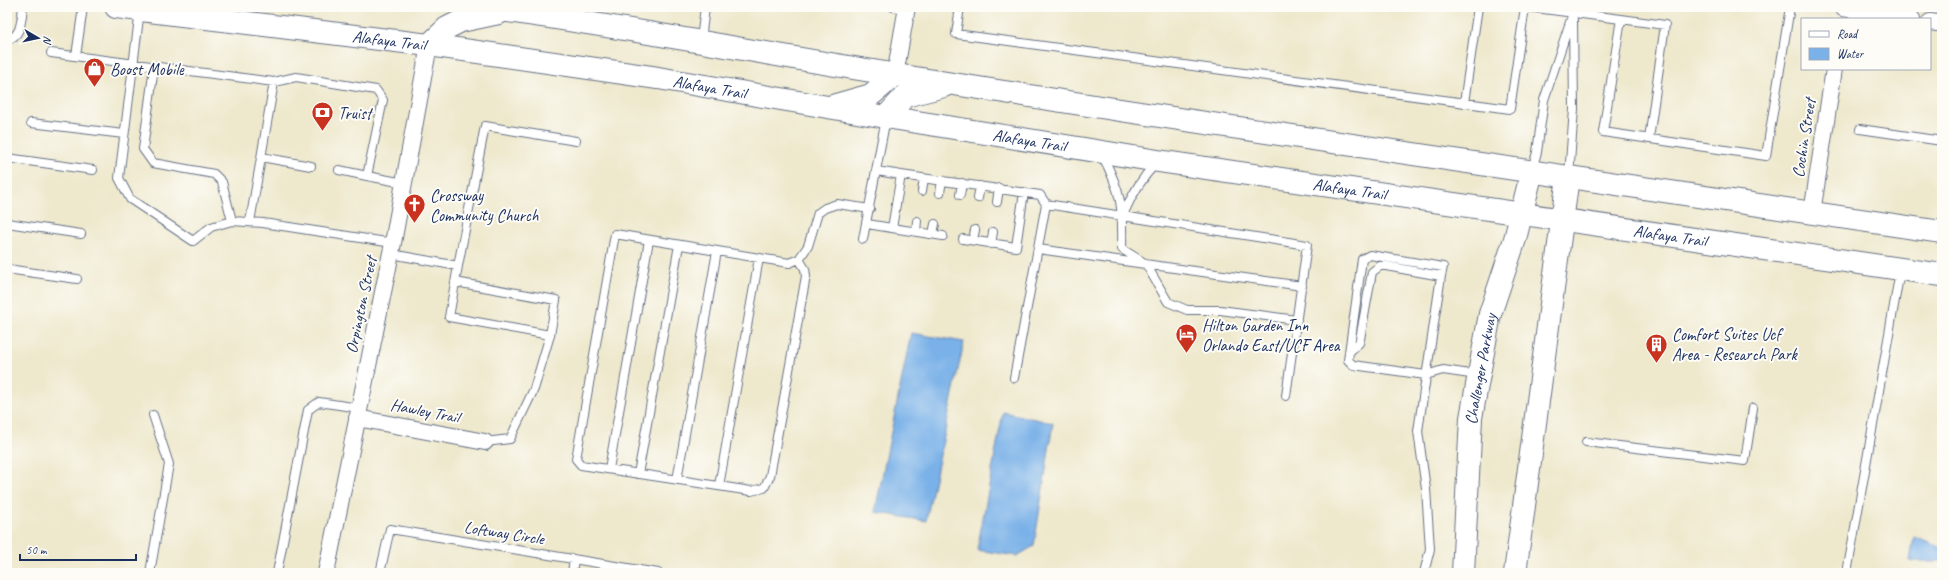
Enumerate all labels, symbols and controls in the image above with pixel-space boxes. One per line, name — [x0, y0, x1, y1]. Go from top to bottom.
north arrow — [18, 18, 58, 58]
legend — [1801, 18, 1931, 70]
street label: Alafaya Trail — [351, 25, 430, 55]
text: Road — [1837, 26, 1859, 42]
text: N — [40, 35, 55, 46]
text: Water — [1837, 46, 1865, 62]
shop icon: Boost Mobile — [81, 56, 107, 89]
place label: Boost Mobile — [110, 59, 185, 80]
street label: Alafaya Trail — [672, 70, 751, 104]
street label: Cochin Street — [1787, 95, 1821, 179]
bank icon: Truist — [310, 100, 336, 133]
place label: Truist — [338, 103, 374, 124]
street label: Alafaya Trail — [991, 124, 1070, 157]
street label: Alafaya Trail — [1312, 173, 1390, 205]
place label: Crossway Community Church — [430, 185, 539, 226]
church icon: Crossway Community Church — [401, 192, 427, 225]
street label: Alafaya Trail — [1632, 220, 1711, 252]
street label: Orpington Street — [341, 252, 382, 355]
street label: Challenger Parkway — [1460, 311, 1501, 425]
place label: Hilton Garden Inn Orlando East/UCF Area — [1202, 315, 1341, 356]
hotel icon: Hilton Garden Inn Orlando East/UCF Area — [1173, 322, 1199, 355]
place label: Comfort Suites Ucf Area - Research Park — [1672, 324, 1799, 365]
building icon: Comfort Suites Ucf Area - Research Park — [1643, 331, 1669, 364]
street label: Hawley Trail — [389, 394, 464, 429]
street label: Loftway Circle — [463, 516, 547, 550]
scale bar — [20, 536, 136, 562]
text: 50 m — [26, 542, 48, 558]

